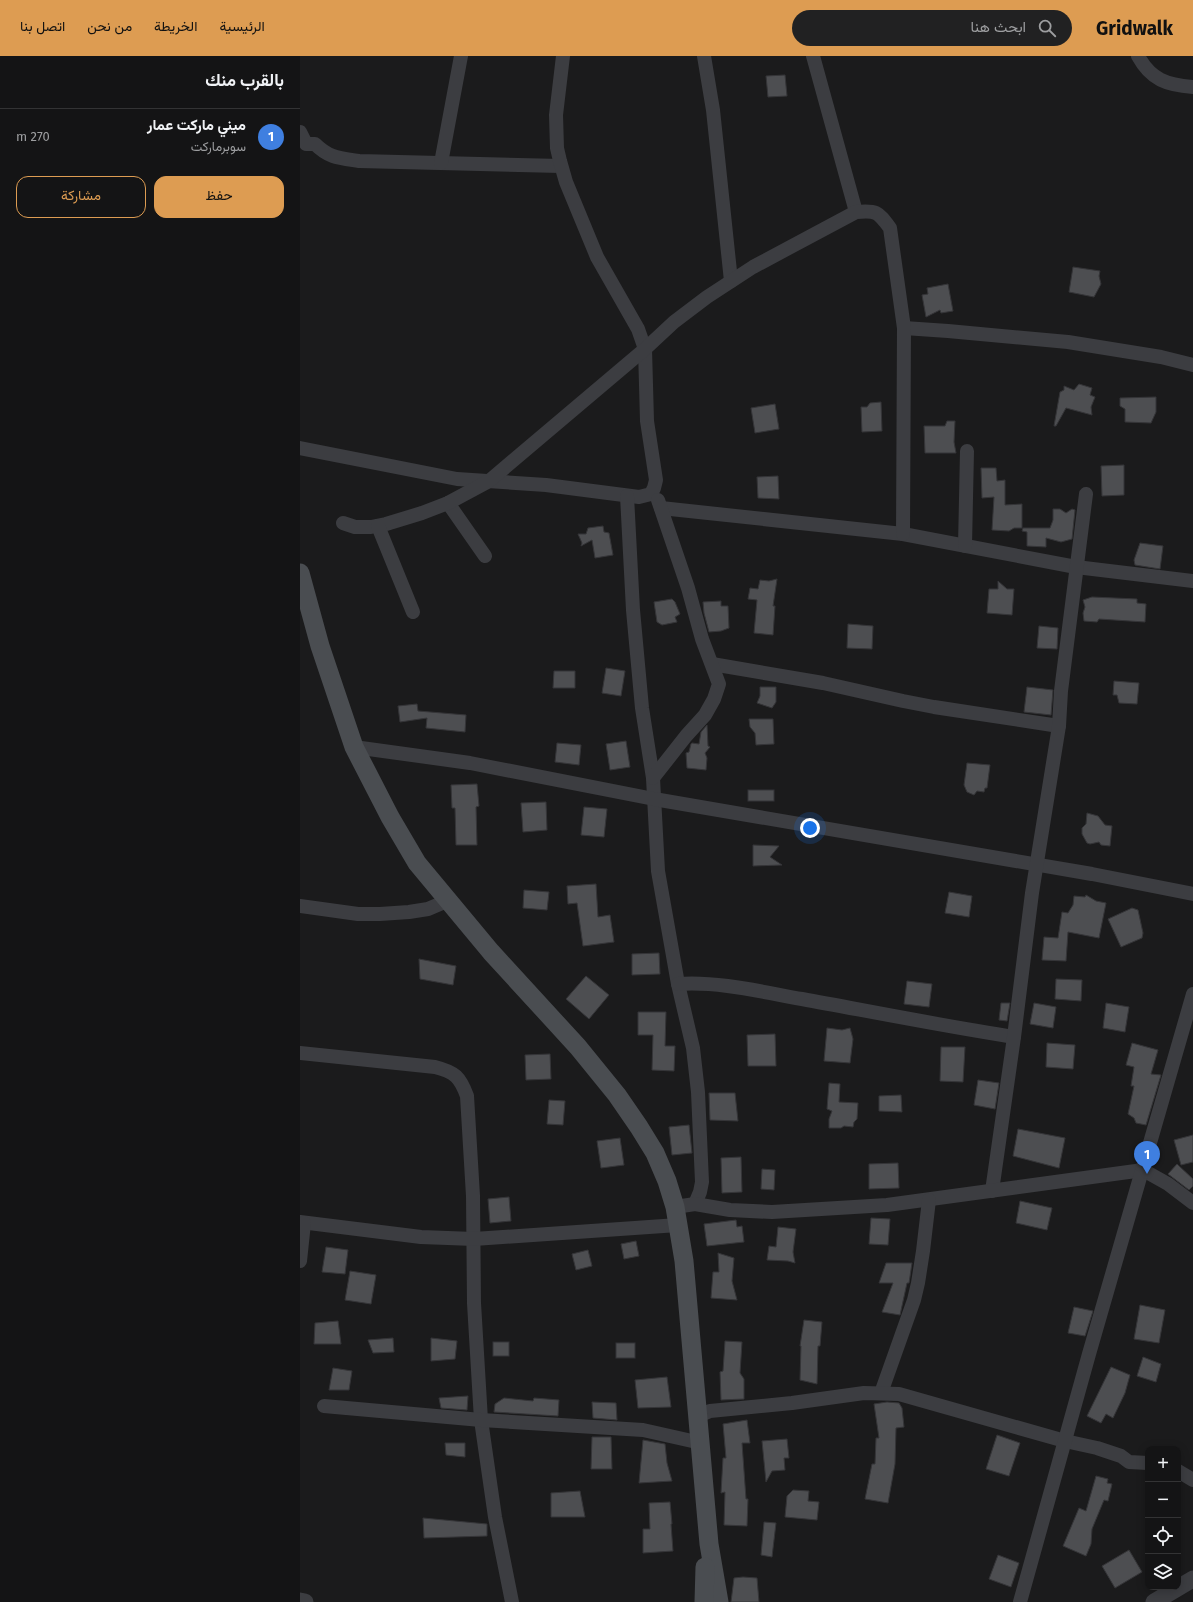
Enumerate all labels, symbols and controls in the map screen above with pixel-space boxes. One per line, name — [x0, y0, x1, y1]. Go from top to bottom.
search box — [792, 10, 1072, 46]
icon: search — [1036, 17, 1058, 39]
text: Gridwalk — [1096, 17, 1173, 40]
text: اتصل بنا — [20, 18, 65, 35]
text: من نحن — [87, 18, 132, 35]
text: الخريطة — [154, 18, 197, 35]
text: الرئيسية — [219, 18, 265, 35]
text: ابحث هنا — [971, 18, 1026, 36]
text: بالقرب منك — [205, 70, 284, 91]
text: ميني ماركت عمار — [147, 116, 246, 134]
text: 270 m — [16, 129, 50, 144]
text: 1 — [268, 129, 274, 144]
text: سوبرماركت — [191, 139, 246, 154]
button: مشاركة — [16, 176, 146, 218]
button: حفظ — [154, 176, 284, 218]
your location — [800, 818, 820, 838]
pin: 1 — [1134, 1141, 1160, 1174]
map controls — [1145, 1446, 1181, 1590]
button: + — [1145, 1446, 1181, 1482]
button: − — [1145, 1482, 1181, 1518]
button: locate — [1145, 1518, 1181, 1554]
button: layers — [1145, 1554, 1181, 1590]

